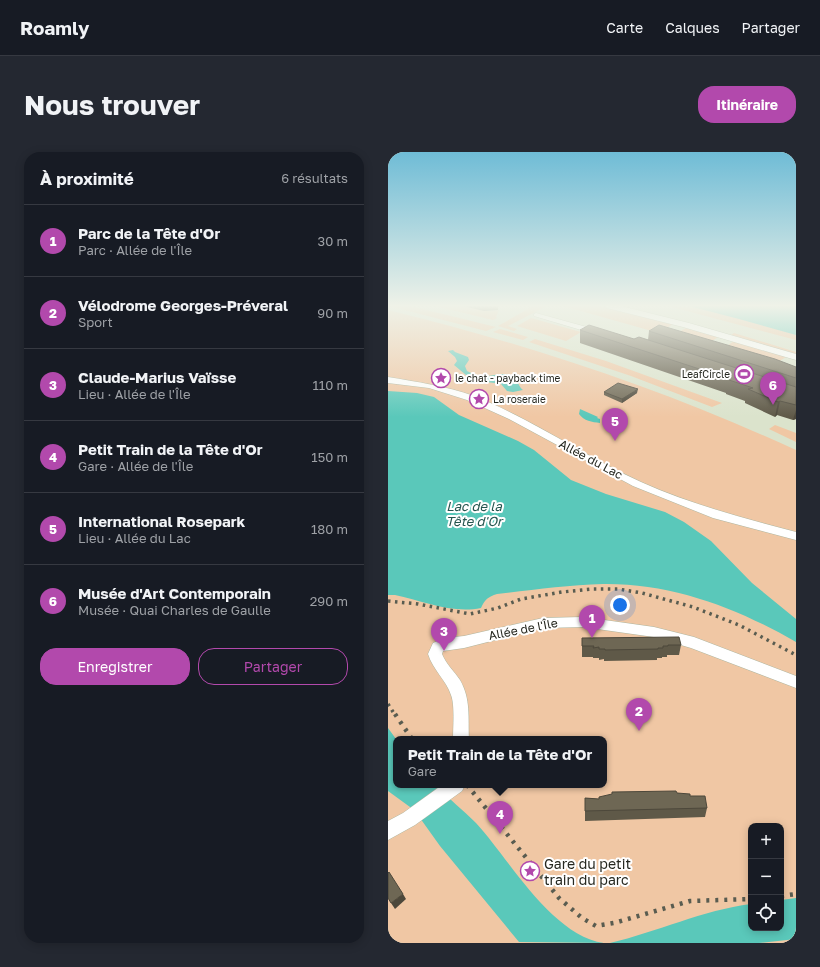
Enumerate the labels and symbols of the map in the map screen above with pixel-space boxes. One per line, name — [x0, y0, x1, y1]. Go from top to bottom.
sports icon: LeafCircle — [733, 363, 755, 385]
place icon: le chat - payback time — [430, 367, 452, 389]
place label: LeafCircle — [682, 368, 730, 380]
place label: le chat - payback time — [455, 372, 560, 384]
pin: 6 — [760, 372, 786, 405]
place icon: La roseraie — [468, 388, 490, 410]
place label: La roseraie — [493, 393, 546, 405]
pin: 5 — [602, 408, 628, 441]
street label: Allée du Lac — [556, 436, 626, 482]
water label: Lac de la Tête d'Or — [446, 498, 504, 529]
your location — [610, 595, 630, 615]
pin: 1 — [579, 605, 605, 638]
street label: Allée de l'Île — [487, 615, 559, 643]
pin: 3 — [431, 618, 457, 651]
pin: 2 — [626, 698, 652, 731]
pin: 4 — [487, 801, 513, 834]
place label: Gare du petit train du parc — [544, 855, 631, 888]
place icon: Gare du petit train du parc — [519, 860, 541, 882]

